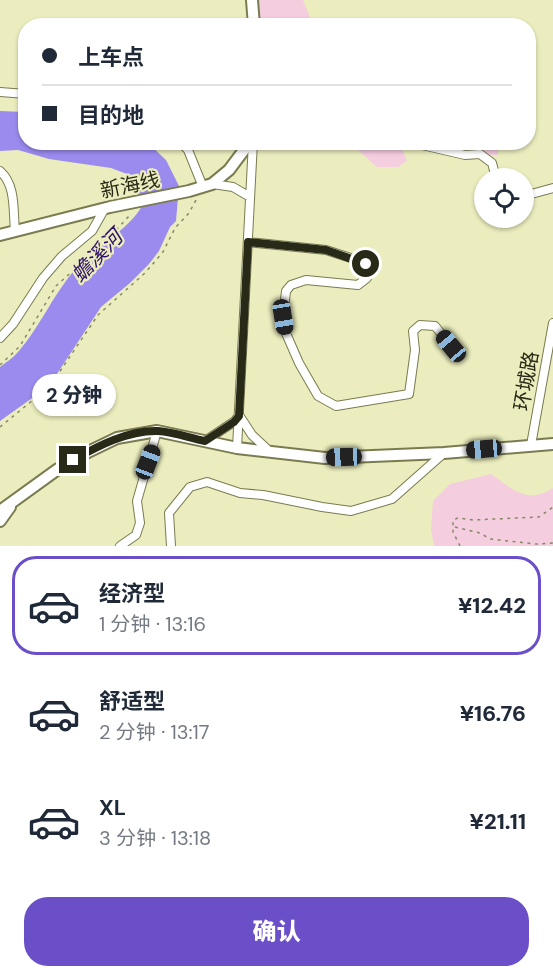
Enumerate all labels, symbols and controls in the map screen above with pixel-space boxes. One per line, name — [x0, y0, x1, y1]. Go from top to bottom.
text: 上车点 — [78, 43, 144, 72]
text: 目的地 — [78, 101, 144, 130]
street label: 新海线 — [98, 166, 162, 204]
map controls — [474, 168, 534, 228]
button: locate — [474, 168, 534, 228]
water label: 蟾溪河 — [65, 221, 132, 288]
route start — [352, 250, 379, 277]
car — [271, 298, 295, 336]
car — [433, 326, 469, 366]
street label: 环城路 — [508, 349, 544, 413]
callout: 2 分钟 — [31, 373, 115, 415]
text: 2 分钟 — [46, 382, 102, 408]
car — [465, 438, 503, 460]
car — [133, 442, 163, 482]
route end — [59, 446, 86, 473]
car — [326, 447, 362, 467]
icon: car — [27, 579, 81, 633]
text: 经济型 — [99, 579, 165, 608]
text: ¥12.42 — [458, 591, 526, 620]
text: 1 分钟 · 13:16 — [99, 611, 206, 637]
icon: car — [27, 687, 81, 741]
text: 舒适型 — [99, 687, 165, 716]
text: ¥16.76 — [460, 699, 526, 728]
text: 2 分钟 · 13:17 — [99, 719, 209, 745]
text: XL — [99, 793, 126, 822]
icon: car — [27, 795, 81, 849]
text: ¥21.11 — [470, 807, 526, 836]
text: 3 分钟 · 13:18 — [99, 825, 211, 851]
button: 确认 — [24, 897, 529, 966]

